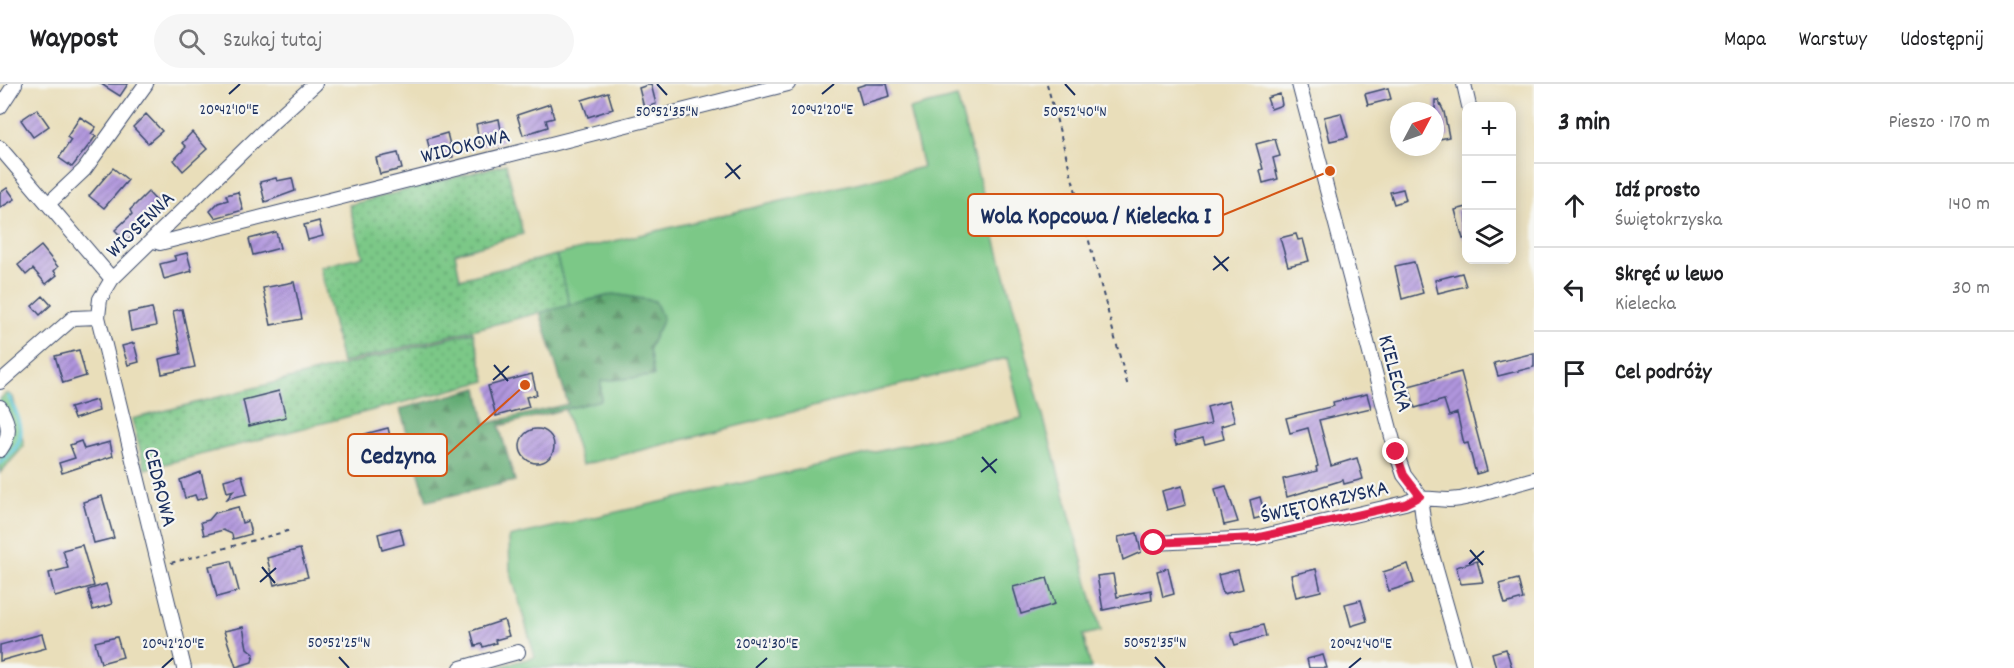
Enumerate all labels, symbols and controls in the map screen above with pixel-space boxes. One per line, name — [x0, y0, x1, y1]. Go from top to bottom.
search box — [154, 14, 574, 68]
text: Waypost — [30, 21, 118, 61]
icon: search — [175, 25, 208, 58]
text: Szukaj tutaj — [223, 26, 323, 57]
text: Mapa — [1724, 26, 1766, 56]
text: Warstwy — [1799, 26, 1867, 56]
text: Udostępnij — [1900, 26, 1984, 56]
text: 20°42'10"E — [200, 100, 259, 122]
text: 20°42'20"E — [791, 100, 853, 122]
text: 50°52'35"N — [636, 102, 698, 124]
text: 50°52'40"N — [1043, 102, 1107, 124]
north arrow — [1390, 102, 1444, 156]
map controls — [1462, 102, 1516, 264]
button: + — [1462, 102, 1516, 156]
text: 3 min — [1558, 105, 1610, 142]
text: Pieszo · 170 m — [1889, 109, 1990, 137]
street label: WIDOKOWA — [418, 121, 514, 173]
button: − — [1462, 156, 1516, 210]
text: Idź prosto — [1615, 176, 1700, 207]
street label: WIOSENNA — [100, 185, 183, 266]
icon: ahead — [1558, 189, 1591, 222]
text: 140 m — [1948, 191, 1990, 219]
callout: Wola Kopcowa / Kielecka I — [968, 194, 1223, 236]
text: Wola Kopcowa / Kielecka I — [981, 201, 1212, 235]
text: Świętokrzyska — [1615, 207, 1722, 235]
button: layers — [1462, 210, 1516, 264]
text: Skręć w lewo — [1615, 260, 1724, 291]
icon: left — [1558, 273, 1591, 306]
text: 30 m — [1952, 275, 1990, 303]
text: Kielecka — [1615, 291, 1676, 319]
street label: KIELECKA — [1368, 332, 1419, 416]
icon: arrive — [1558, 357, 1591, 390]
text: Cel podróży — [1615, 358, 1711, 389]
callout: Cedzyna — [348, 434, 447, 476]
route end — [1382, 438, 1408, 464]
text: Cedzyna — [361, 441, 436, 475]
street label: CEDROWA — [134, 445, 183, 531]
street label: ŚWIĘTOKRZYSKA — [1258, 474, 1392, 533]
route start — [1140, 529, 1166, 555]
text: 50°52'25"N — [308, 633, 370, 655]
text: 50°52'35"N — [1124, 633, 1186, 655]
text: 20°42'20"E — [142, 634, 204, 656]
text: 20°42'30"E — [736, 634, 798, 656]
text: 20°42'40"E — [1330, 634, 1392, 656]

